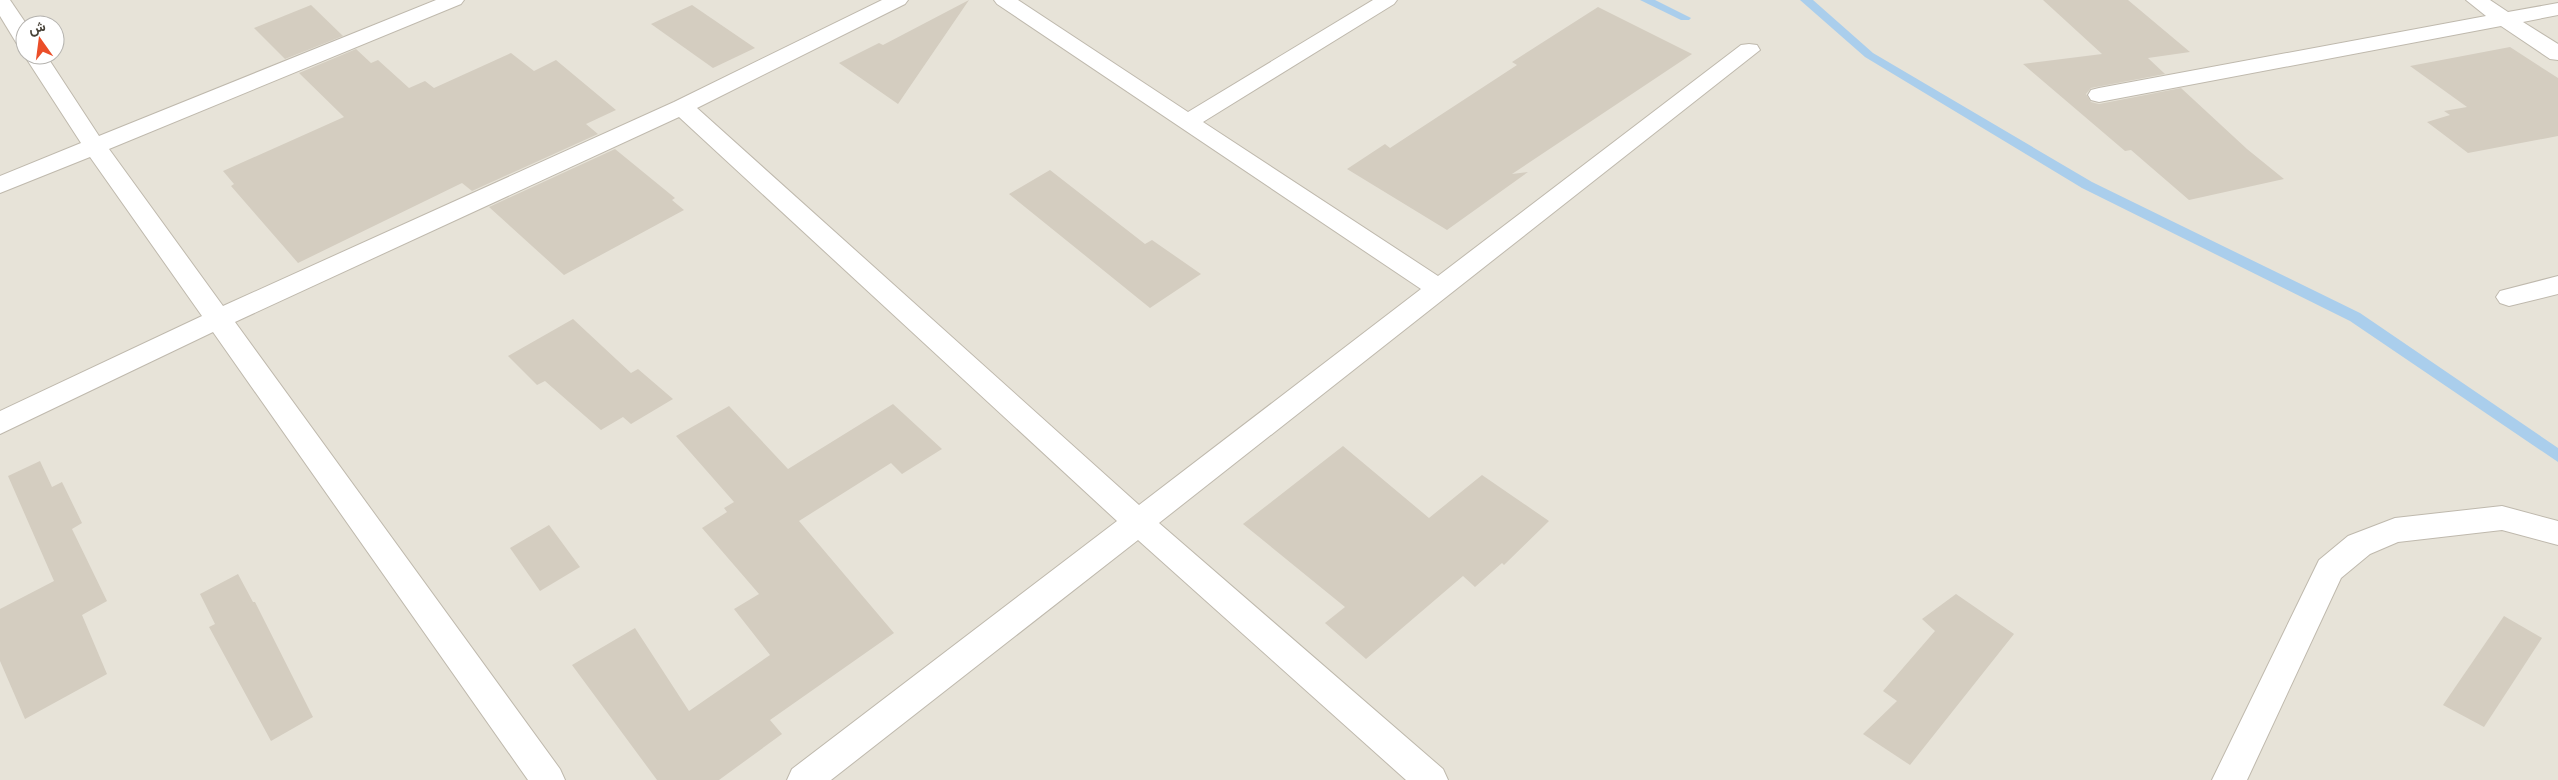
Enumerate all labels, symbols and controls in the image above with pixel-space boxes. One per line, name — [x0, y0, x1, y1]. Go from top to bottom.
north arrow — [15, 15, 65, 65]
text: ش — [27, 17, 48, 40]

